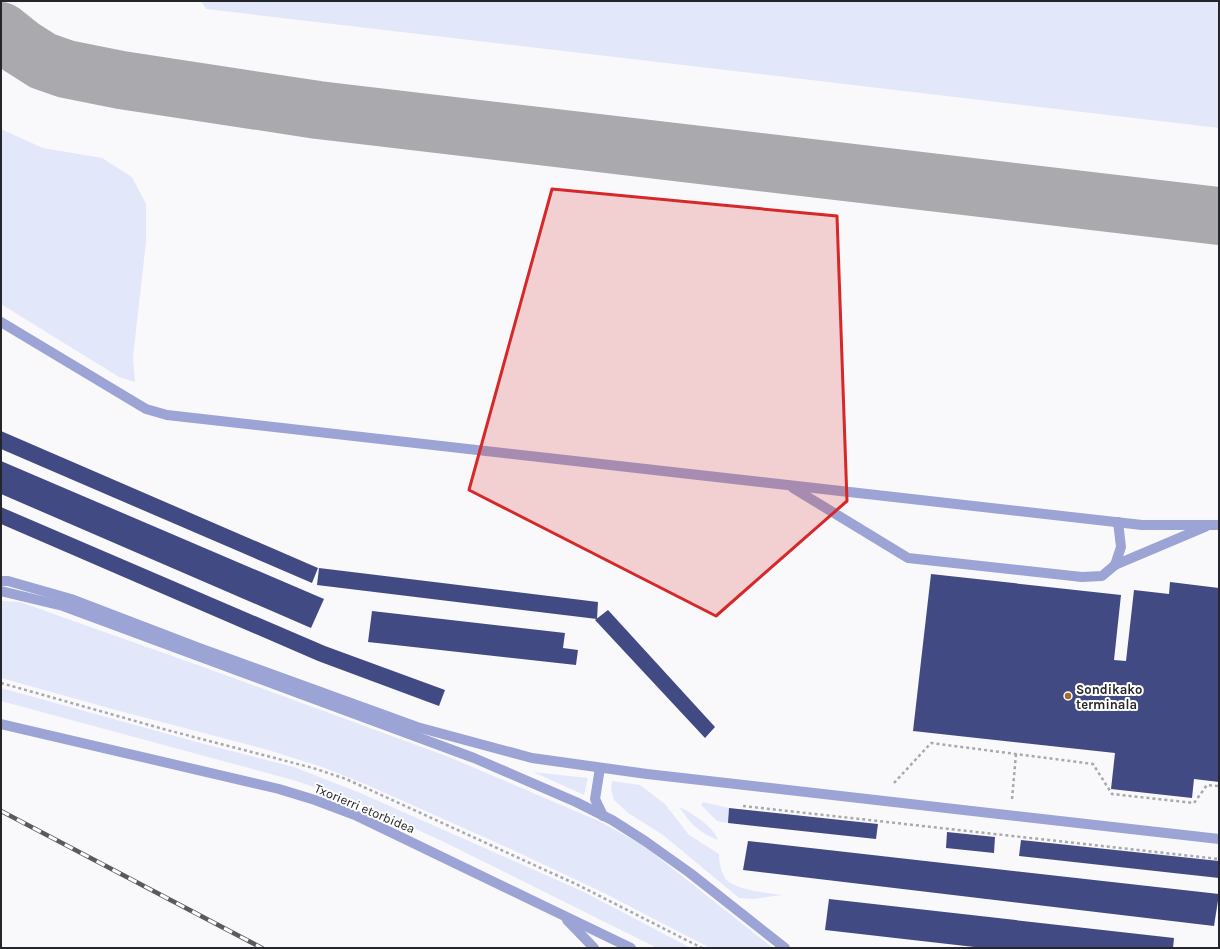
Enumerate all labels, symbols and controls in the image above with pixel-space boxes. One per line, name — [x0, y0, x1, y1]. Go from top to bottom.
place label: Sondikako terminala — [1076, 682, 1142, 712]
marker: Sondikako terminala — [1063, 691, 1073, 701]
street label: Txorierri etorbidea — [312, 781, 417, 836]

